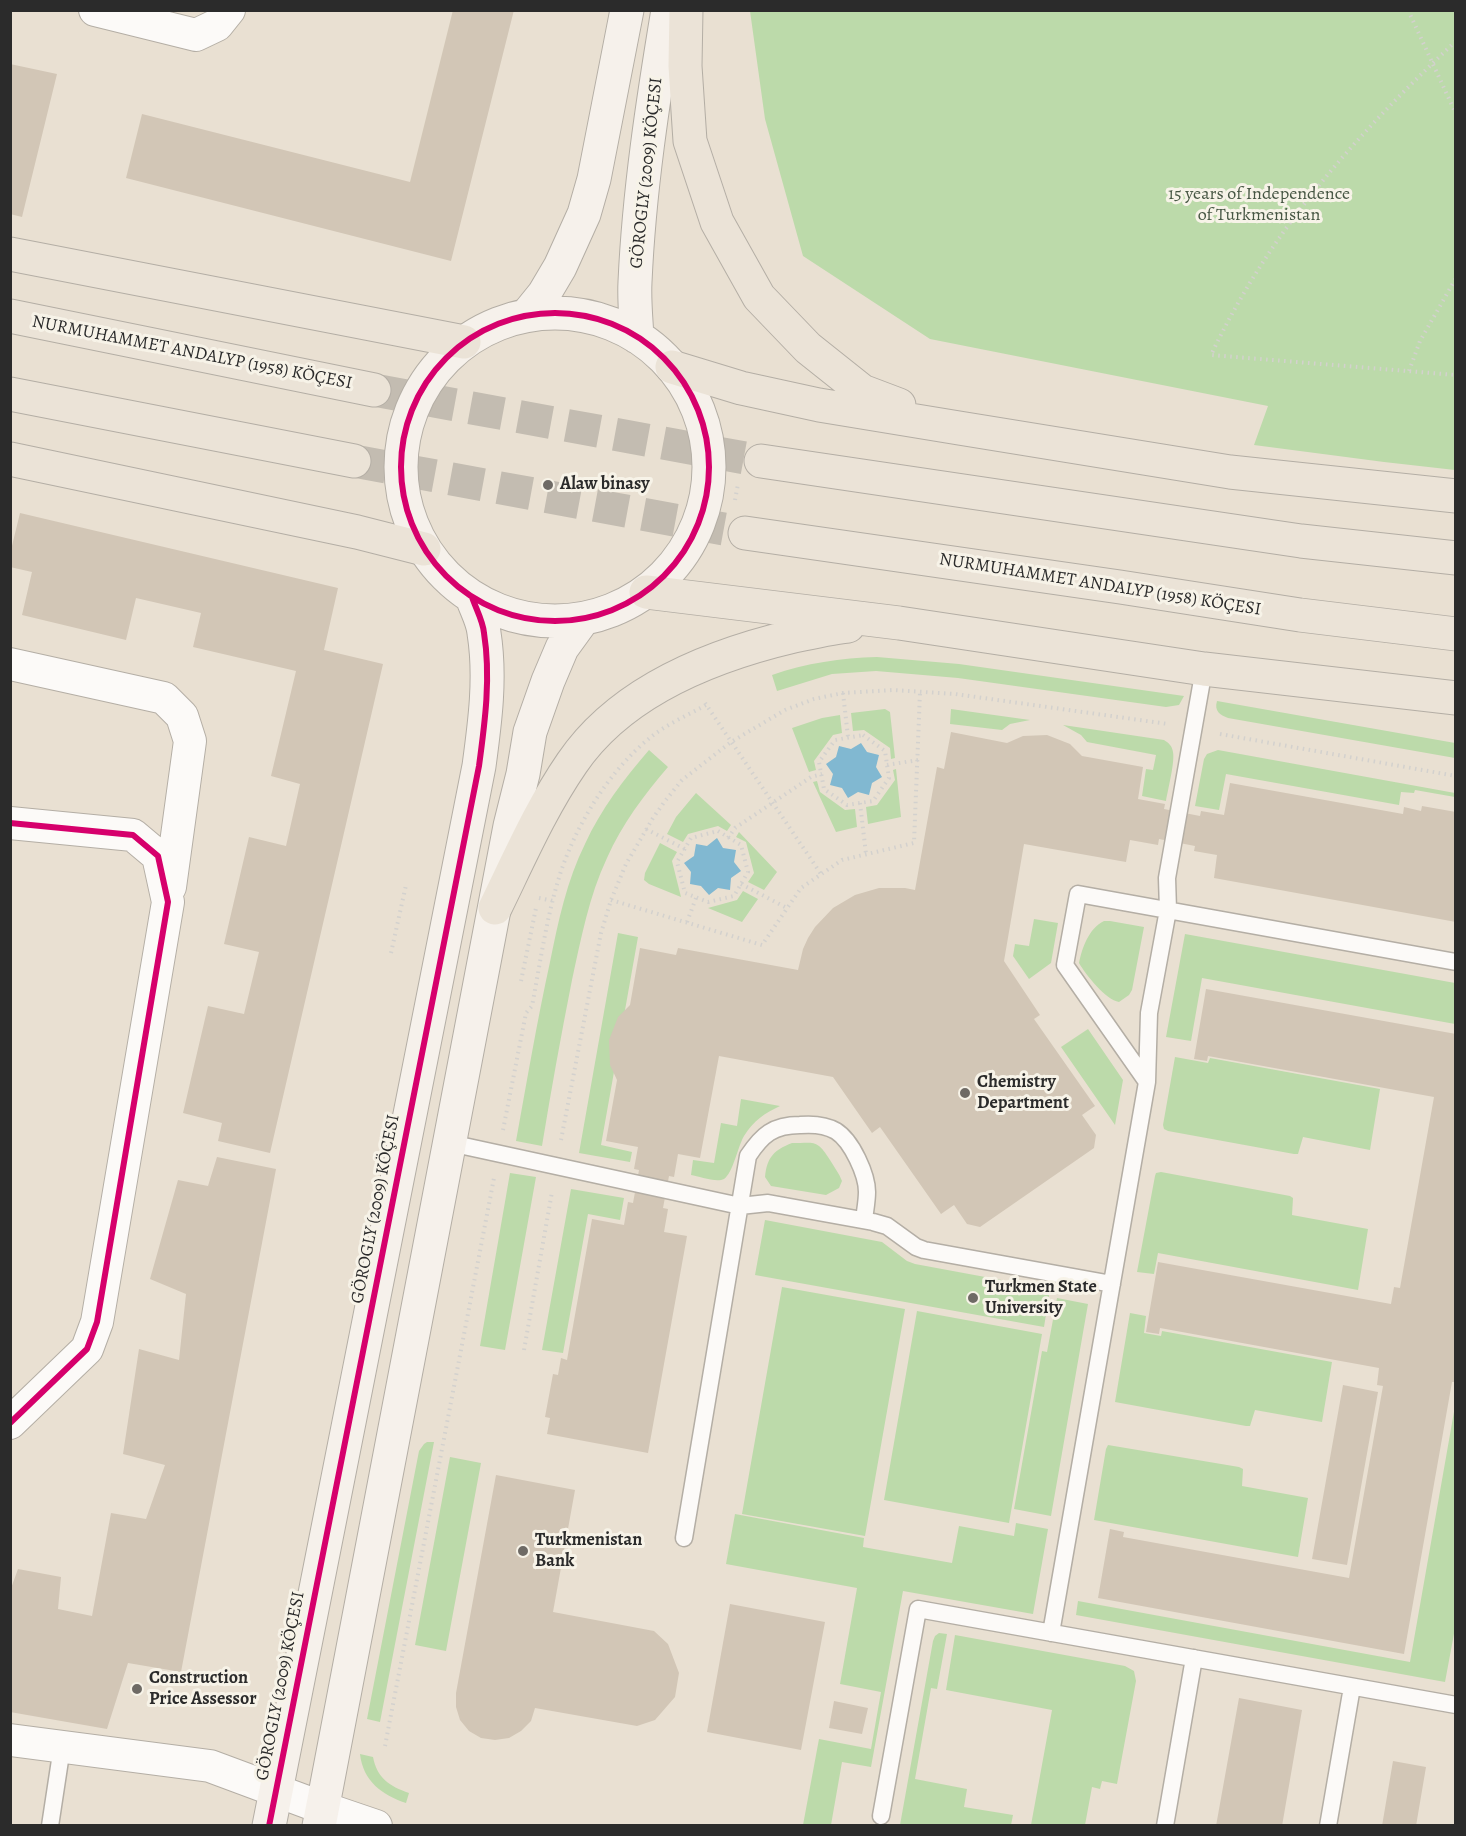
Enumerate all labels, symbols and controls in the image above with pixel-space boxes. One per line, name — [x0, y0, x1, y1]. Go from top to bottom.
street label: GÖROGLY (2009) KÖÇESI — [626, 76, 668, 270]
park label: 15 years of Independence of Turkmenistan — [1168, 184, 1350, 226]
street label: NURMUHAMMET ANDALYP (1958) KÖÇESI — [30, 311, 354, 395]
place label: Alaw binasy — [560, 474, 650, 496]
marker: Alaw binasy — [541, 478, 555, 492]
street label: NURMUHAMMET ANDALYP (1958) KÖÇESI — [937, 549, 1263, 621]
place label: Chemistry Department — [977, 1072, 1069, 1114]
marker: Chemistry Department — [958, 1086, 972, 1100]
street label: GÖROGLY (2009) KÖÇESI — [347, 1113, 405, 1305]
place label: Turkmen State University — [985, 1277, 1097, 1320]
marker: Turkmen State University — [966, 1291, 980, 1305]
place label: Turkmenistan Bank — [535, 1530, 642, 1572]
marker: Turkmenistan Bank — [516, 1544, 530, 1558]
street label: GÖROGLY (2009) KÖÇESI — [252, 1590, 310, 1782]
place label: Construction Price Assessor — [149, 1668, 257, 1710]
marker: Construction Price Assessor — [130, 1682, 144, 1696]

